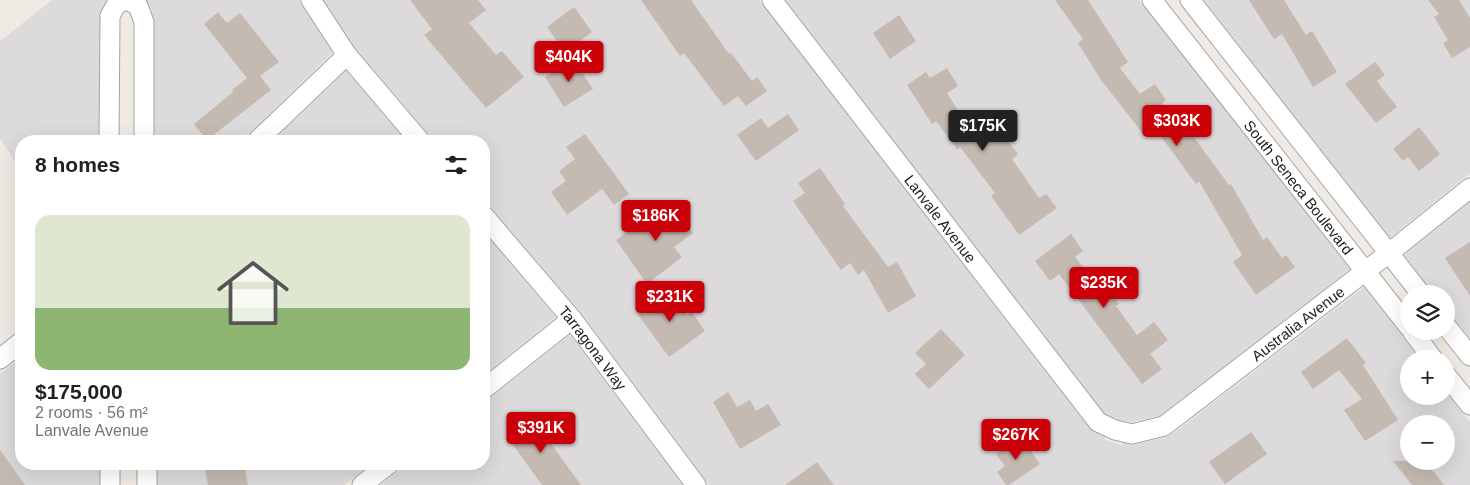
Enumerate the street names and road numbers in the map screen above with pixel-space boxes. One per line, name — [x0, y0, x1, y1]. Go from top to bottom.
street label: South Seneca Boulevard — [1241, 117, 1357, 258]
street label: Lanvale Avenue — [901, 171, 980, 266]
street label: Australia Avenue — [1248, 282, 1347, 364]
street label: Tarragona Way — [556, 302, 631, 393]

